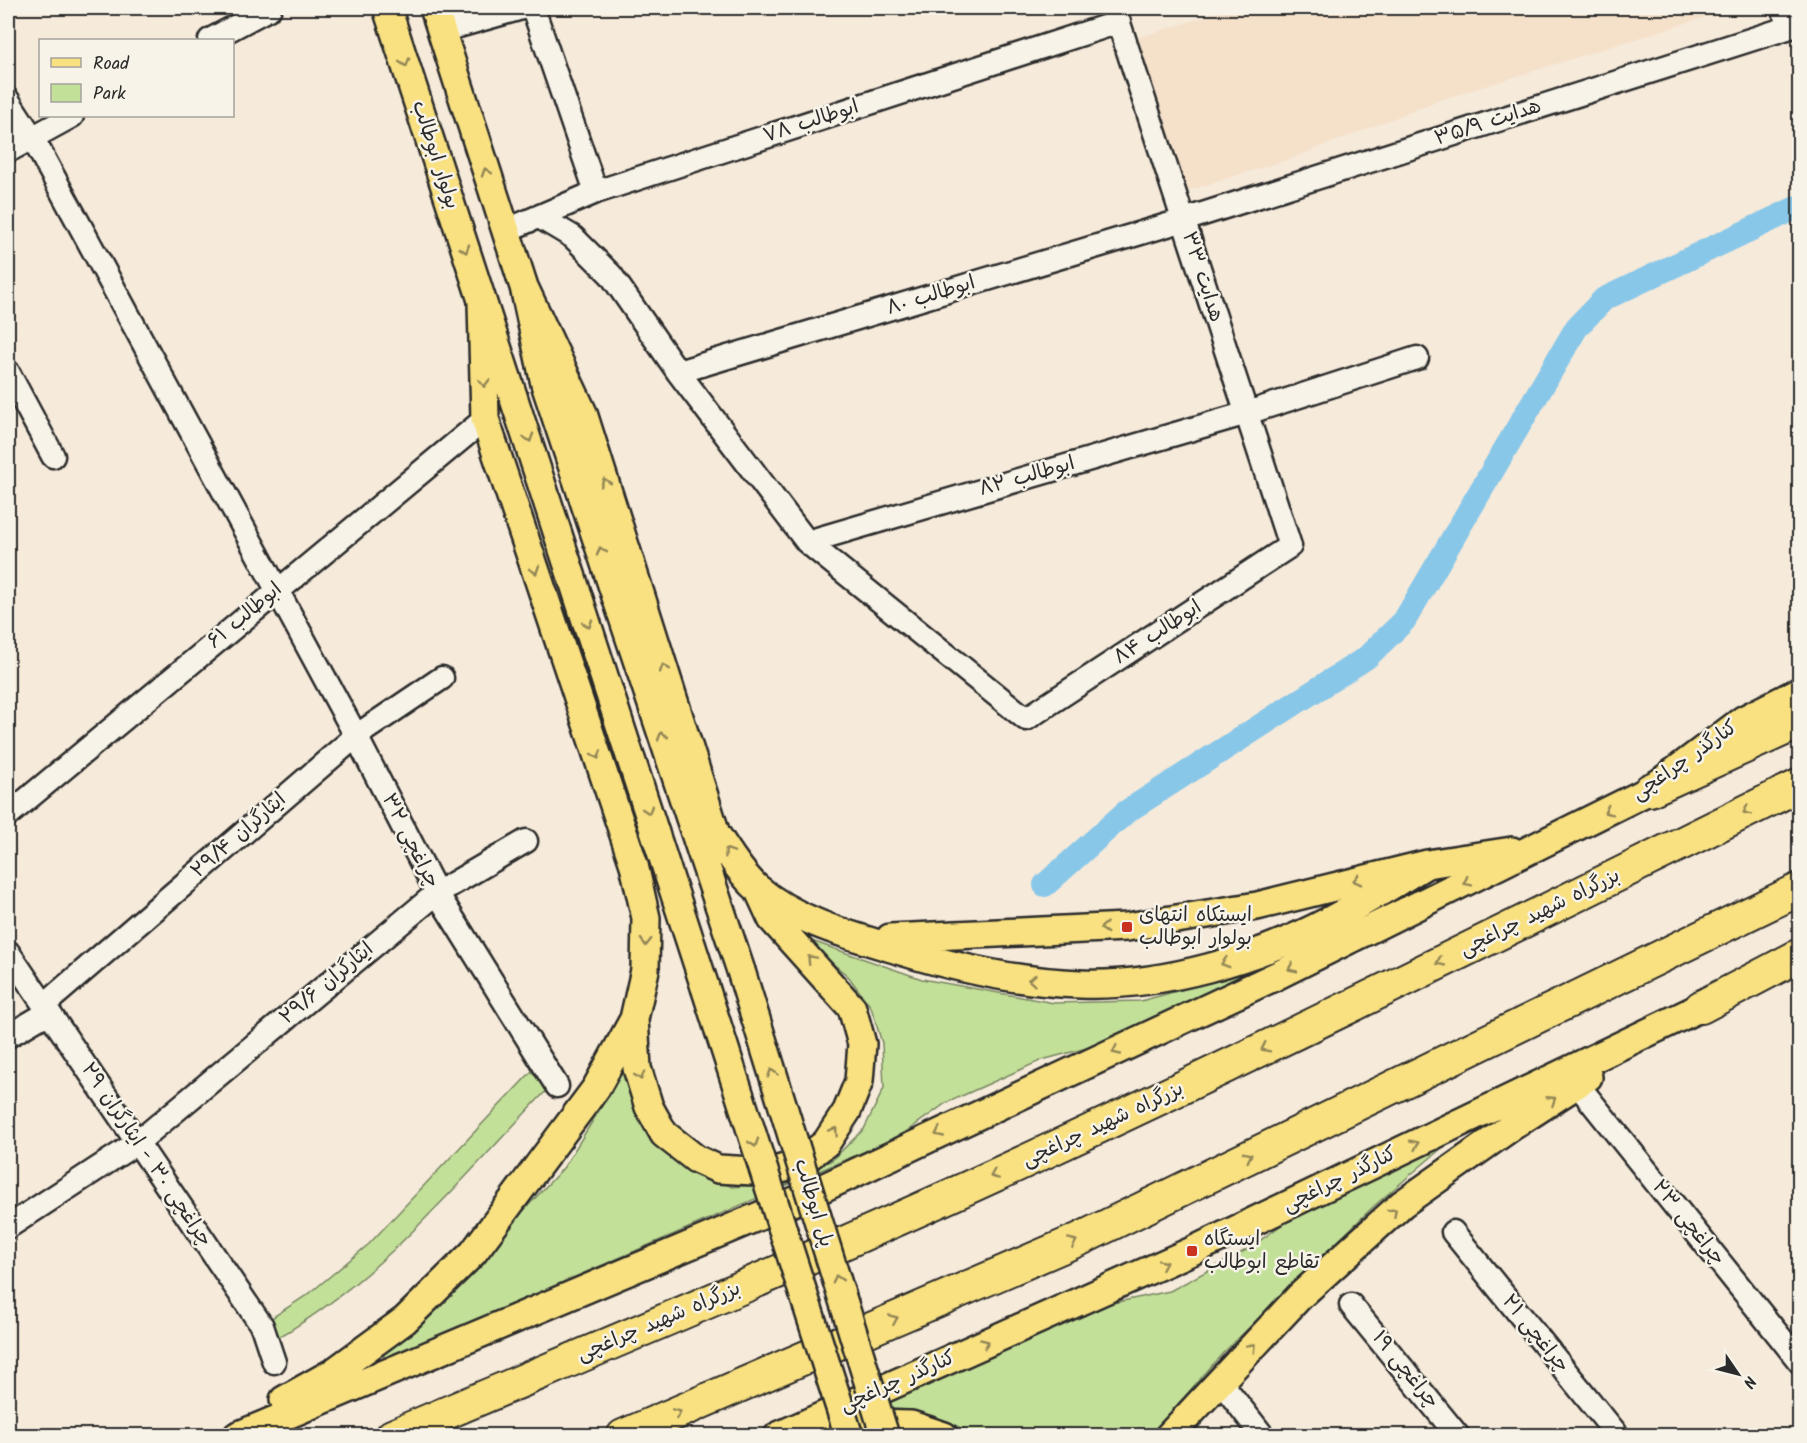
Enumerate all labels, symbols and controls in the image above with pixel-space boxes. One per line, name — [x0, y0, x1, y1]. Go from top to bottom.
legend — [39, 39, 234, 117]
text: Road — [93, 50, 130, 79]
one-way arrow — [398, 57, 410, 68]
text: Park — [93, 80, 126, 109]
street label: ابوطالب ۷۸ — [759, 91, 863, 153]
street label: هدایت ۳۵/۹ — [1430, 91, 1546, 155]
street label: بولوار ابوطالب — [402, 96, 468, 214]
one-way arrow — [481, 167, 494, 178]
street label: هدایت ۳۳ — [1172, 228, 1232, 326]
one-way arrow — [457, 243, 470, 254]
street label: ابوطالب ۸۰ — [883, 267, 979, 325]
one-way arrow — [478, 378, 490, 387]
one-way arrow — [521, 432, 534, 443]
street label: ابوطالب ۸۲ — [975, 448, 1079, 506]
one-way arrow — [600, 477, 612, 488]
one-way arrow — [596, 546, 608, 557]
one-way arrow — [528, 564, 541, 575]
street label: ابوطالب ۶۱ — [200, 575, 290, 657]
street label: ابوطالب ۸۴ — [1107, 592, 1209, 674]
one-way arrow — [581, 618, 593, 629]
one-way arrow — [659, 663, 671, 674]
street label: کنارگذر چراغچی — [1625, 712, 1745, 810]
one-way arrow — [657, 732, 670, 742]
one-way arrow — [590, 749, 603, 759]
street label: ایثارگران ۲۹/۴ — [184, 785, 294, 887]
street label: چراغچی ۳۲ — [372, 788, 448, 894]
one-way arrow — [640, 804, 653, 815]
one-way arrow — [1604, 804, 1615, 815]
one-way arrow — [1743, 804, 1753, 815]
one-way arrow — [724, 847, 735, 858]
street label: بزرگراه شهید چراغچی — [1454, 860, 1626, 966]
one-way arrow — [1352, 872, 1362, 885]
one-way arrow — [1463, 874, 1474, 886]
place label: ایستکاه انتهای بولوار ابوطالب — [1139, 900, 1252, 955]
marker: ایستکاه انتهای بولوار ابوطالب — [1120, 920, 1134, 934]
one-way arrow — [1100, 922, 1109, 935]
street label: ایثارگران ۲۹/۶ — [273, 935, 381, 1033]
one-way arrow — [639, 938, 652, 947]
one-way arrow — [1220, 955, 1231, 968]
one-way arrow — [1436, 955, 1447, 967]
one-way arrow — [807, 956, 818, 966]
one-way arrow — [1288, 960, 1299, 972]
one-way arrow — [1027, 974, 1036, 987]
one-way arrow — [1261, 1041, 1272, 1053]
one-way arrow — [1111, 1043, 1122, 1055]
street label: چراغچی ۳۰ - ایثارگران ۲۹ — [72, 1056, 220, 1254]
one-way arrow — [767, 1068, 779, 1079]
one-way arrow — [632, 1071, 645, 1081]
street label: بزرگراه شهید چراغچی — [1017, 1073, 1189, 1177]
one-way arrow — [1545, 1096, 1556, 1107]
one-way arrow — [934, 1126, 945, 1138]
one-way arrow — [827, 1127, 838, 1138]
one-way arrow — [746, 1137, 759, 1148]
street label: کنارگذر چراغچی — [1277, 1138, 1403, 1222]
one-way arrow — [1409, 1140, 1420, 1151]
one-way arrow — [1242, 1152, 1253, 1163]
street label: پل ابوطالب — [784, 1155, 842, 1251]
one-way arrow — [989, 1168, 1000, 1180]
street label: چراغچی ۲۳ — [1643, 1173, 1733, 1273]
one-way arrow — [1386, 1208, 1396, 1219]
place label: ایستگاه تقاطع ابوطالب — [1204, 1224, 1320, 1279]
one-way arrow — [1067, 1237, 1078, 1249]
marker: ایستگاه تقاطع ابوطالب — [1185, 1244, 1199, 1258]
one-way arrow — [1157, 1259, 1168, 1271]
street label: بزرگراه شهید چراغچی — [572, 1273, 746, 1371]
one-way arrow — [831, 1274, 844, 1285]
street label: چراغچی ۲۱ — [1493, 1288, 1577, 1380]
one-way arrow — [888, 1314, 899, 1326]
street label: چراغچی ۱۹ — [1363, 1324, 1447, 1416]
one-way arrow — [979, 1339, 990, 1351]
street label: کنارگذر چراغچی — [835, 1342, 961, 1422]
one-way arrow — [1245, 1343, 1256, 1354]
north arrow — [1708, 1344, 1768, 1404]
text: N — [1736, 1370, 1762, 1393]
one-way arrow — [670, 1408, 681, 1420]

